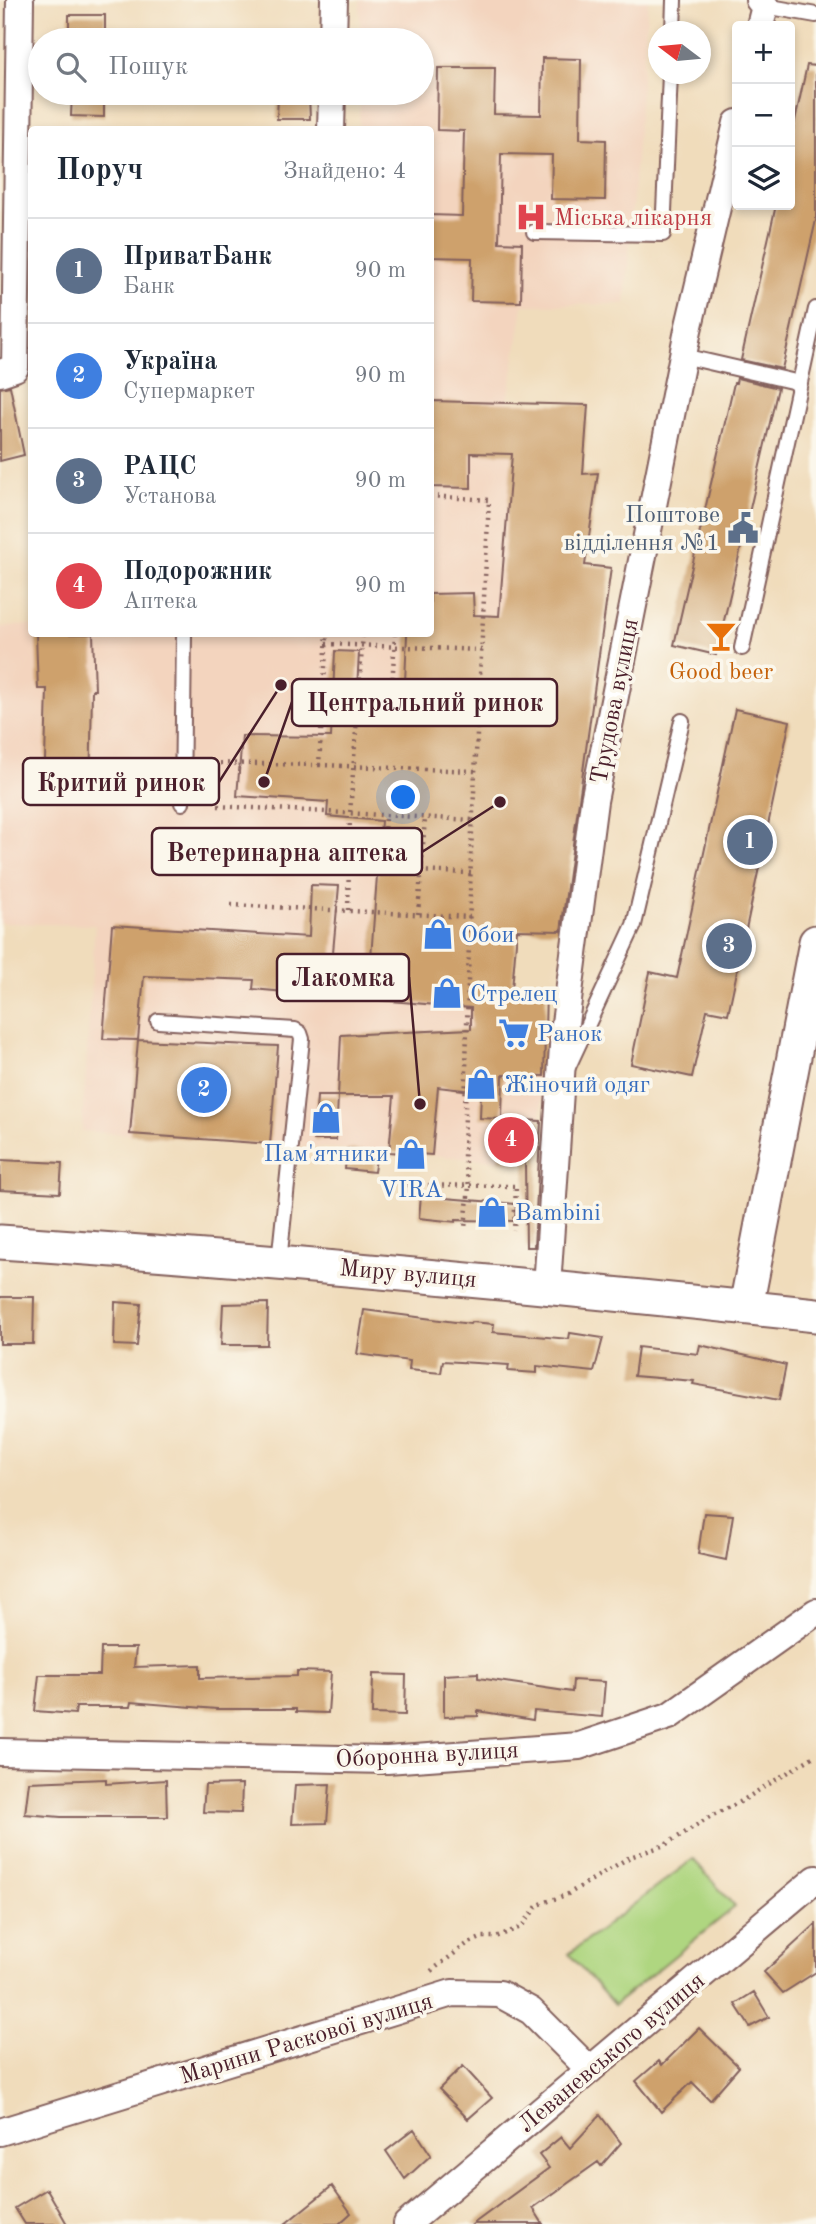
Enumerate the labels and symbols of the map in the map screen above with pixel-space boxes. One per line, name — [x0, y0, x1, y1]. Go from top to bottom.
north arrow — [648, 21, 711, 84]
hospital icon: Міська лікарня — [514, 200, 548, 234]
place label: Міська лікарня — [554, 207, 712, 231]
place label: Поштове відділення №1 — [564, 504, 720, 556]
public building icon: Поштове відділення №1 — [726, 511, 760, 545]
street label: Трудова вулиця — [588, 617, 644, 786]
bar icon: Good beer — [704, 619, 738, 653]
place label: Good beer — [669, 661, 773, 685]
callout: Центральний ринок — [292, 679, 557, 726]
text: Центральний ринок — [307, 691, 544, 717]
callout: Критий ринок — [23, 758, 219, 805]
text: Критий ринок — [37, 771, 205, 797]
your location — [386, 780, 420, 814]
pin: 1 — [727, 816, 773, 868]
callout: Ветеринарна аптека — [152, 828, 422, 875]
text: Ветеринарна аптека — [166, 841, 408, 867]
shop icon: Обои — [421, 917, 455, 951]
pin: 3 — [706, 920, 752, 972]
place label: Обои — [461, 924, 515, 948]
callout: Лакомка — [277, 954, 409, 1001]
text: Лакомка — [291, 966, 395, 992]
shop icon: Стрелец — [430, 976, 464, 1010]
place label: Стрелец — [470, 983, 557, 1007]
supermarket icon: Ранок — [497, 1016, 531, 1050]
place label: Ранок — [537, 1023, 602, 1047]
pin: 2 — [181, 1064, 227, 1116]
shop icon: Жіночий одяг — [464, 1067, 498, 1101]
place label: Жіночий одяг — [504, 1074, 650, 1098]
shop icon: Пам'ятники — [309, 1101, 343, 1135]
pin: 4 — [488, 1114, 534, 1166]
shop icon: VIRA — [394, 1137, 428, 1171]
place label: Пам'ятники — [263, 1143, 389, 1167]
place label: VIRA — [379, 1179, 443, 1203]
shop icon: Bambini — [475, 1195, 509, 1229]
place label: Bambini — [515, 1202, 601, 1226]
street label: Миру вулиця — [338, 1257, 478, 1293]
street label: Оборонна вулиця — [335, 1739, 519, 1773]
street label: Леваневського вулиця — [515, 1969, 710, 2138]
street label: Марини Раскової вулиця — [177, 1990, 436, 2090]

